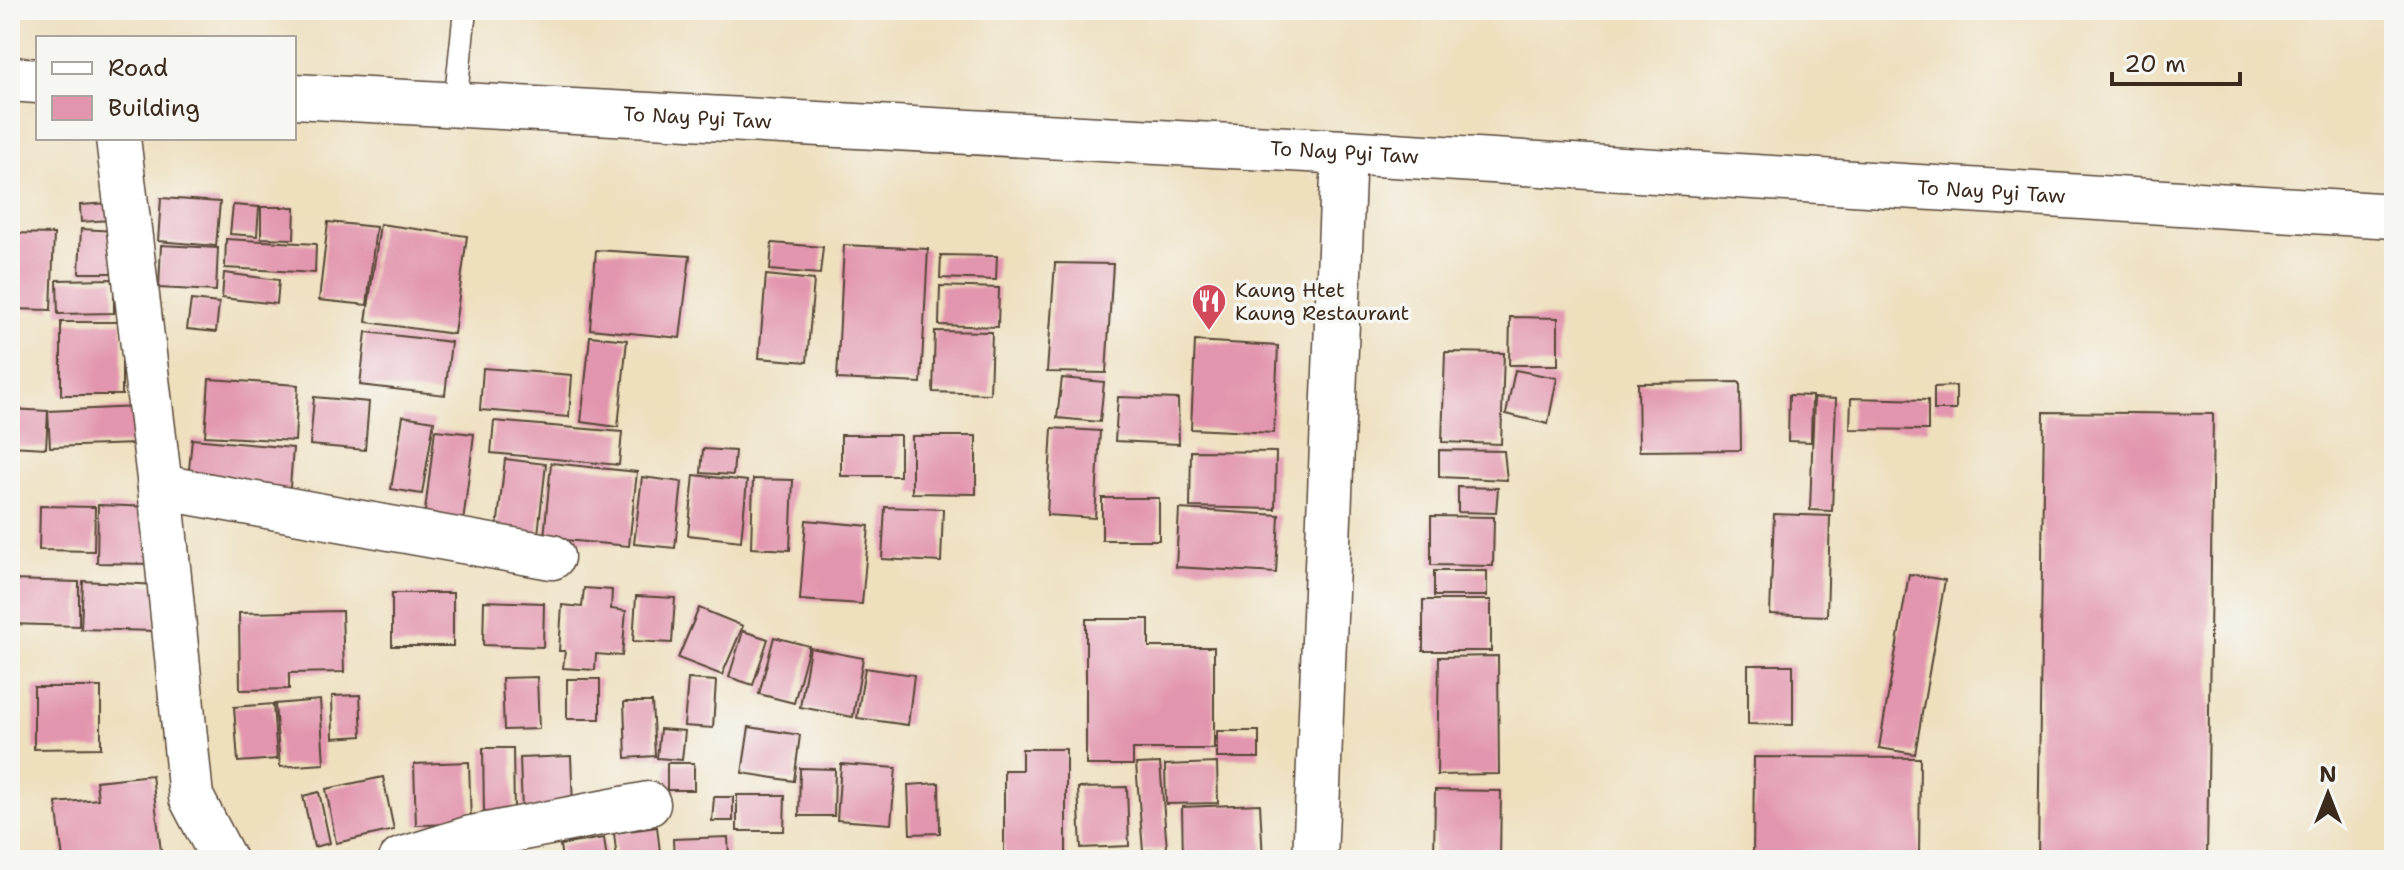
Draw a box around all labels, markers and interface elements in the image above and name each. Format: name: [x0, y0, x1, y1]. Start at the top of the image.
legend: [36, 36, 296, 140]
scale bar: [2112, 36, 2240, 86]
text: 20 m: [2124, 48, 2186, 80]
text: Road: [108, 52, 168, 84]
text: Building: [108, 92, 200, 124]
street label: To Nay Pyi Taw: [622, 101, 772, 134]
street label: To Nay Pyi Taw: [1270, 135, 1420, 170]
street label: To Nay Pyi Taw: [1916, 174, 2066, 209]
place label: Kaung Htet Kaung Restaurant: [1235, 277, 1409, 326]
restaurant icon: Kaung Htet Kaung Restaurant: [1190, 282, 1228, 332]
north arrow: [2288, 754, 2368, 834]
text: N: [2319, 760, 2337, 789]

